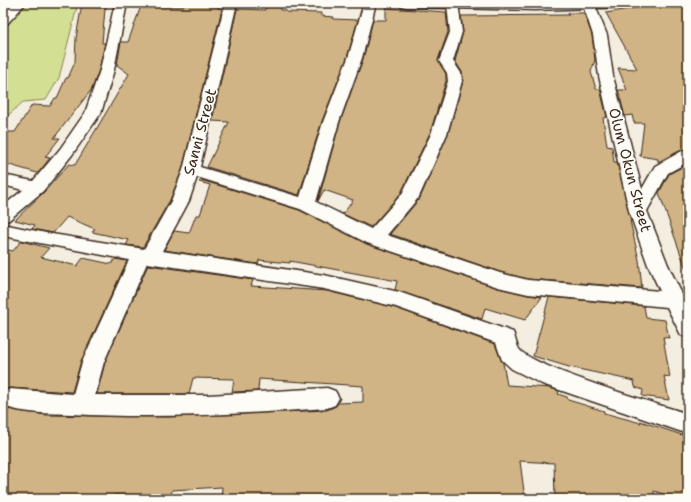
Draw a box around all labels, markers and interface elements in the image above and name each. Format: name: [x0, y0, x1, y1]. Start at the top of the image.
street label: Sanni Street: [179, 86, 221, 178]
street label: Olum Okun Street: [604, 106, 656, 234]

